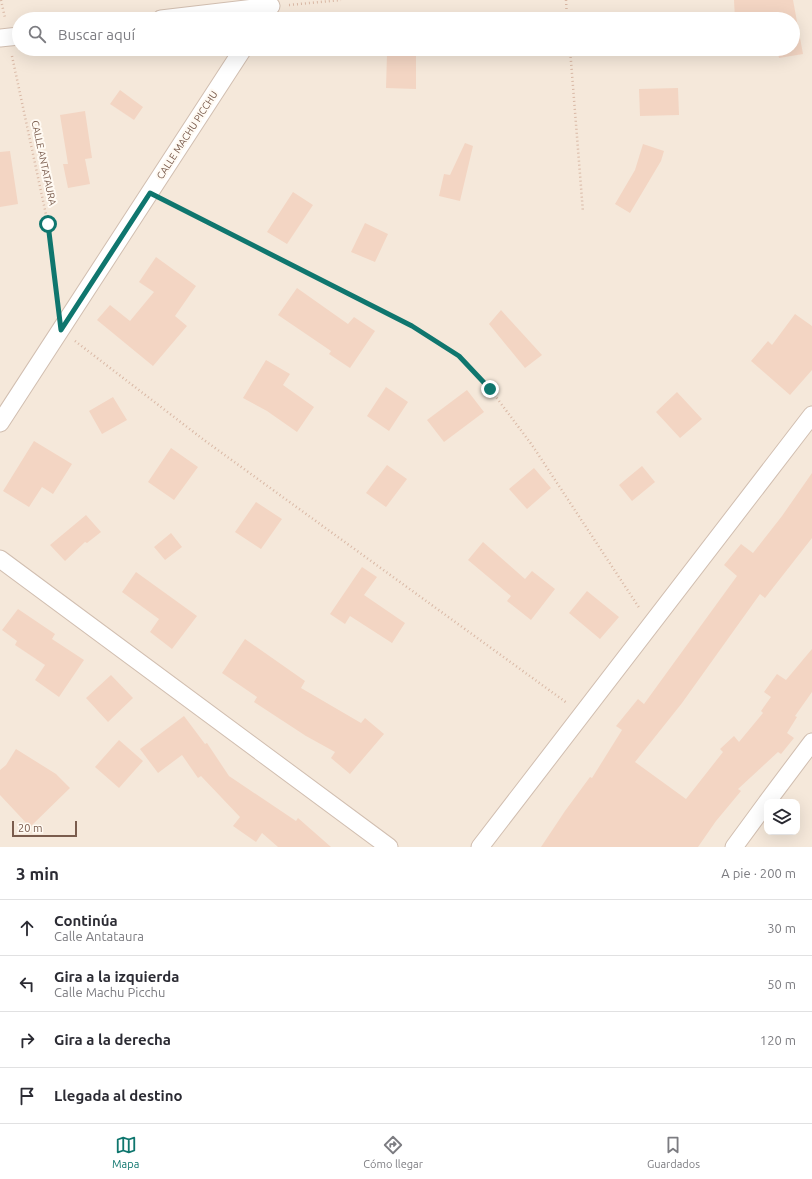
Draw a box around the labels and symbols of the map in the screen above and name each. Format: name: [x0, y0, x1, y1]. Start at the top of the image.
street label: CALLE MACHU PICCHU: [154, 89, 220, 181]
street label: CALLE ANTATAURA: [30, 119, 59, 207]
route start: [39, 215, 57, 233]
route end: [481, 380, 499, 398]
scale bar: [12, 819, 77, 838]

